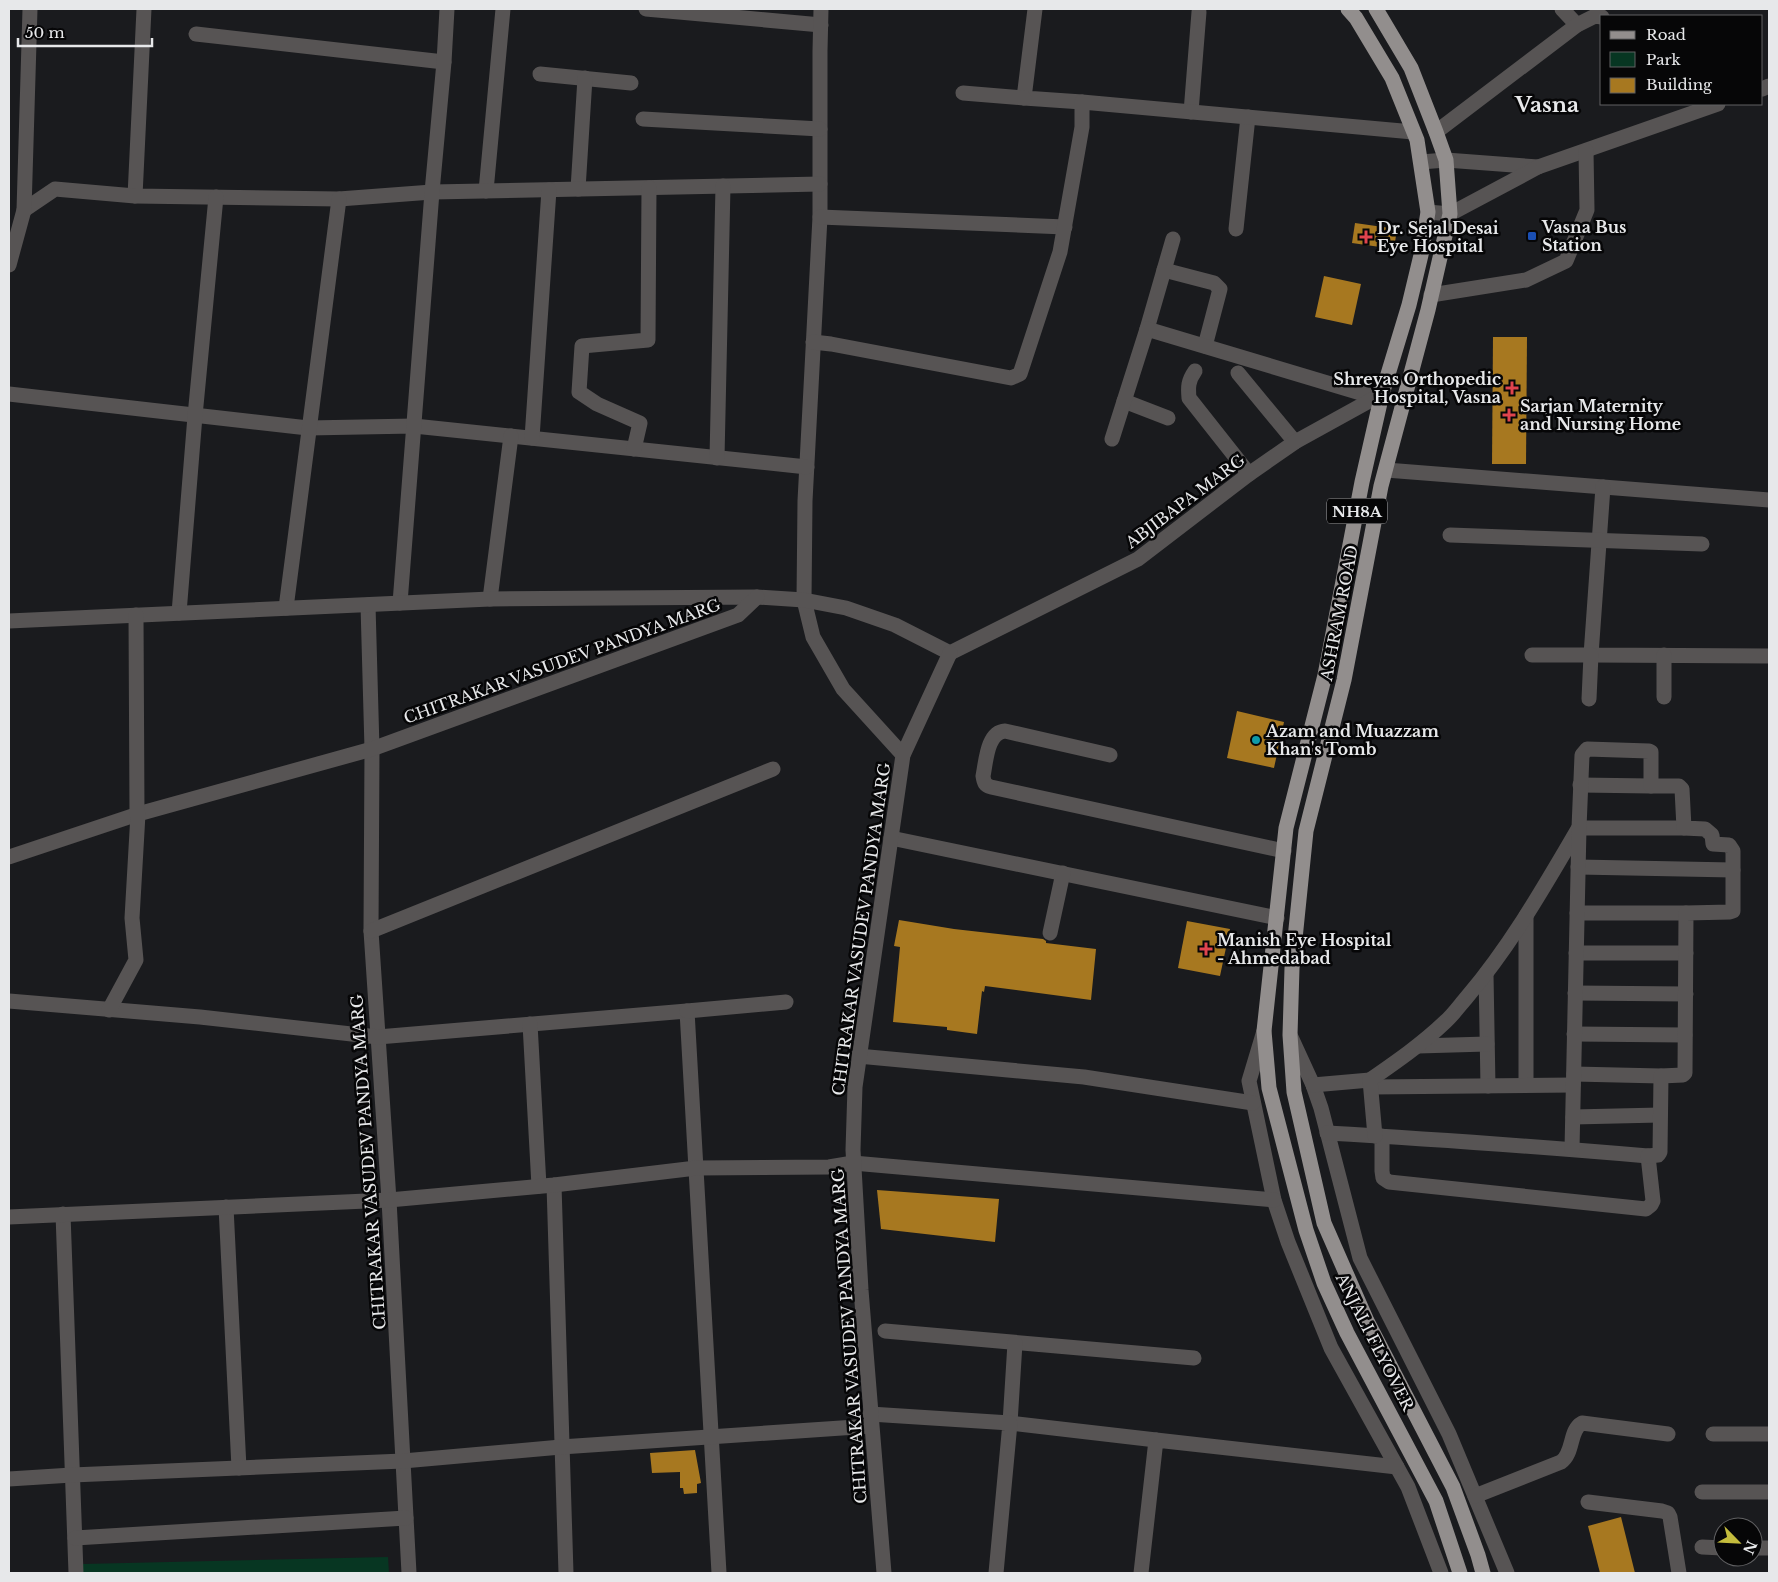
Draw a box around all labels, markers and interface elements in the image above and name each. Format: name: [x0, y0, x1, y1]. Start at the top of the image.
scale bar: [18, 15, 151, 47]
legend: [1600, 15, 1763, 105]
text: 50 m: [25, 23, 65, 42]
text: Road: [1646, 25, 1686, 44]
text: Park: [1646, 50, 1682, 69]
text: Building: [1646, 75, 1713, 94]
district label: Vasna: [1514, 92, 1579, 118]
place label: Vasna Bus Station: [1541, 217, 1627, 255]
place label: Dr. Sejal Desai Eye Hospital: [1377, 218, 1499, 256]
marker: Dr. Sejal Desai Eye Hospital: [1359, 230, 1373, 244]
marker: Vasna Bus Station: [1526, 230, 1538, 242]
place label: Shreyas Orthopedic Hospital, Vasna: [1333, 369, 1501, 407]
marker: Shreyas Orthopedic Hospital, Vasna: [1505, 381, 1519, 395]
place label: Sarjan Maternity and Nursing Home: [1520, 396, 1681, 434]
marker: Sarjan Maternity and Nursing Home: [1502, 408, 1516, 422]
street label: ABJIBAPA MARG: [1121, 450, 1249, 553]
road number: NH8A: [1327, 498, 1387, 524]
street label: ASHRAM ROAD: [1316, 543, 1362, 684]
street label: CHITRAKAR VASUDEV PANDYA MARG: [401, 594, 723, 728]
place label: Azam and Muazzam Khan's Tomb: [1265, 721, 1439, 759]
marker: Azam and Muazzam Khan's Tomb: [1250, 734, 1262, 746]
street label: CHITRAKAR VASUDEV PANDYA MARG: [828, 761, 894, 1097]
place label: Manish Eye Hospital - Ahmedabad: [1217, 930, 1392, 968]
marker: Manish Eye Hospital - Ahmedabad: [1199, 942, 1213, 956]
street label: CHITRAKAR VASUDEV PANDYA MARG: [346, 994, 390, 1330]
street label: CHITRAKAR VASUDEV PANDYA MARG: [827, 1168, 871, 1504]
street label: ANJALI FLYOVER: [1331, 1269, 1419, 1415]
north arrow: [1713, 1517, 1763, 1567]
text: N: [1739, 1538, 1761, 1557]

